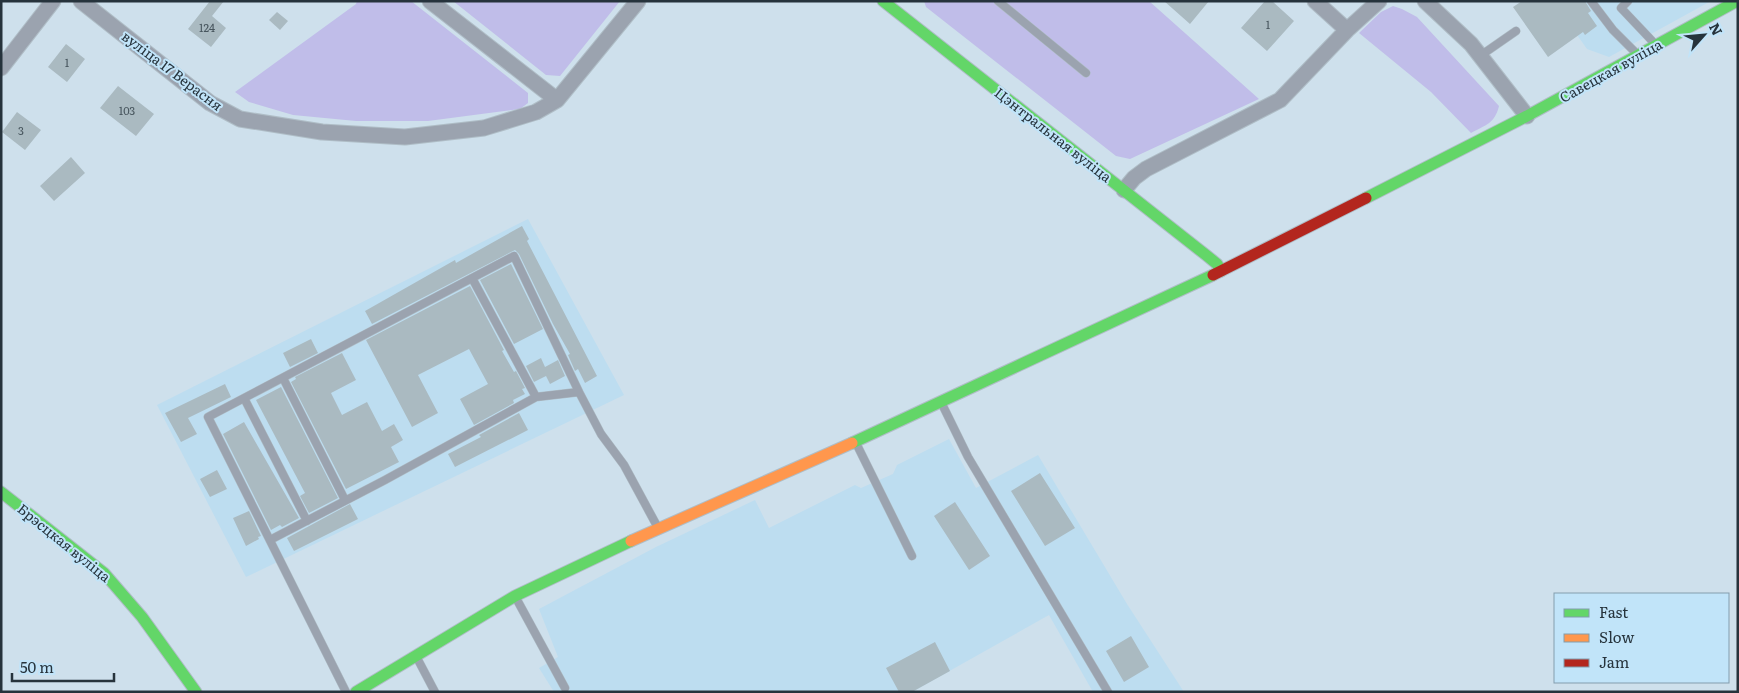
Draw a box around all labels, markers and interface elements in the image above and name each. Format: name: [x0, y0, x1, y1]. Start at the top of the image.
north arrow: [1679, 10, 1729, 60]
house number: 1: [1266, 16, 1271, 32]
house number: 124: [199, 19, 215, 35]
text: N: [1705, 19, 1728, 39]
street label: вуліца 17 Верасня: [118, 26, 227, 115]
street label: Савецкая вуліца: [1555, 33, 1666, 107]
house number: 1: [65, 54, 70, 70]
street label: Цэнтральная вуліца: [991, 82, 1117, 187]
house number: 103: [119, 102, 135, 118]
house number: 3: [18, 122, 24, 138]
street label: Брэсцкая вуліца: [14, 498, 116, 586]
legend: [1554, 593, 1729, 683]
text: Fast: [1599, 600, 1628, 623]
text: Slow: [1599, 625, 1634, 648]
scale bar: [12, 650, 115, 682]
text: Jam: [1599, 650, 1630, 673]
text: 50 m: [20, 655, 54, 678]

